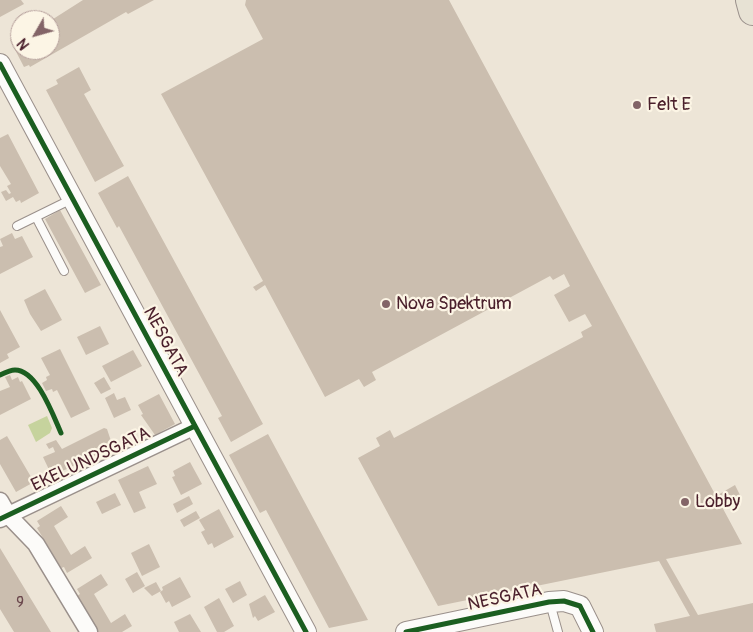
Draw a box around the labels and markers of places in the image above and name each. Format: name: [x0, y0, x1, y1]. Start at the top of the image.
place label: Felt E: [647, 94, 691, 116]
marker: Felt E: [631, 99, 643, 111]
place label: Nova Spektrum: [396, 293, 512, 315]
marker: Nova Spektrum: [380, 298, 392, 310]
place label: Lobby: [695, 491, 740, 513]
marker: Lobby: [679, 496, 691, 508]

